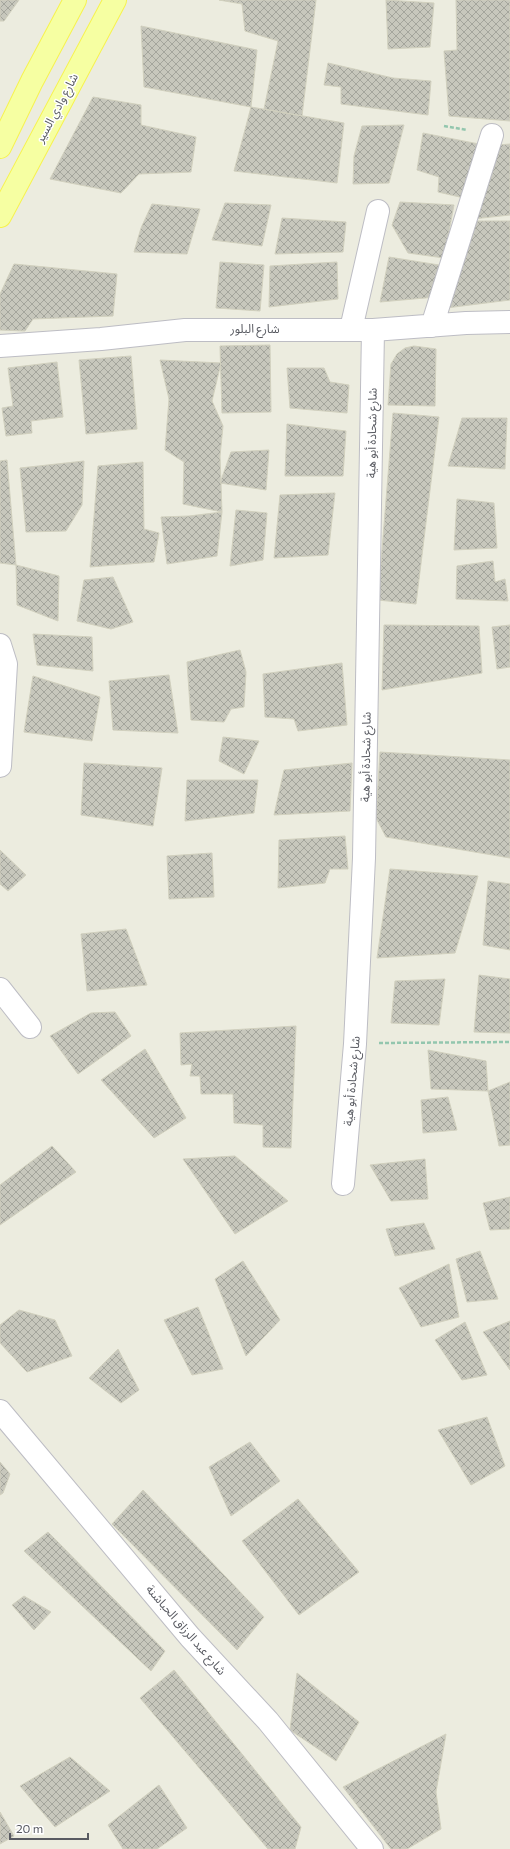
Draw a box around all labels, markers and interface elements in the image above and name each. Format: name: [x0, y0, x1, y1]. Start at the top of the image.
street label: شارع وادي السير: [32, 70, 84, 147]
street label: شارع البلور: [229, 321, 280, 338]
street label: شارع شحادة أبو هية: [363, 388, 382, 478]
street label: شارع شحادة أبو هية: [357, 712, 376, 802]
street label: شارع شحادة أبو هية: [340, 1035, 365, 1127]
street label: شارع عبد الرزاق الحباشنة: [142, 1582, 230, 1679]
scale bar: [10, 1815, 88, 1841]
text: 20 m: [16, 1821, 43, 1835]

